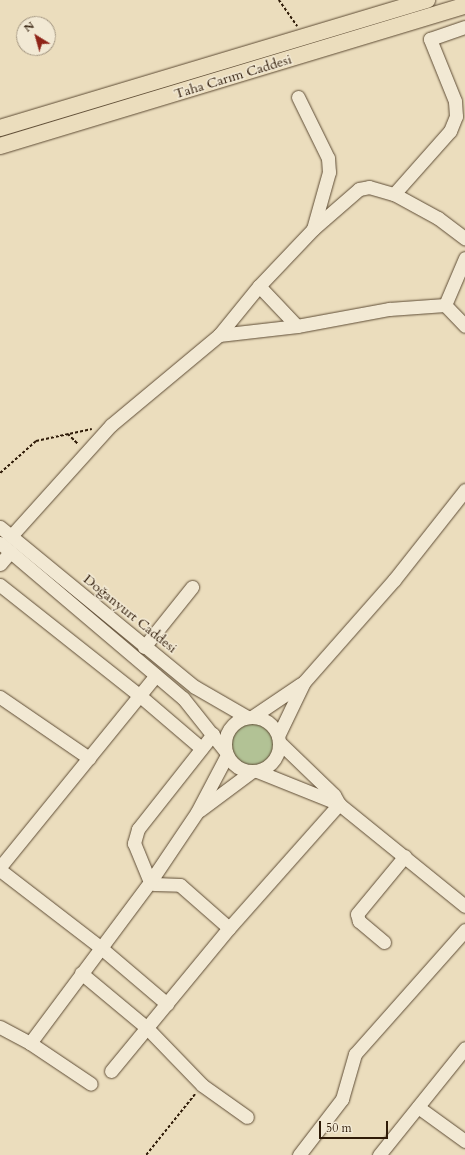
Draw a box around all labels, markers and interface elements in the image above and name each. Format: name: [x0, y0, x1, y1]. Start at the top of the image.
north arrow: [16, 16, 56, 56]
text: N: [21, 18, 37, 36]
street label: Taha Carım Caddesi: [172, 51, 294, 103]
street label: Doğanyurt Caddesi: [80, 571, 180, 657]
scale bar: [321, 1113, 390, 1139]
text: 50 m: [326, 1120, 352, 1136]

